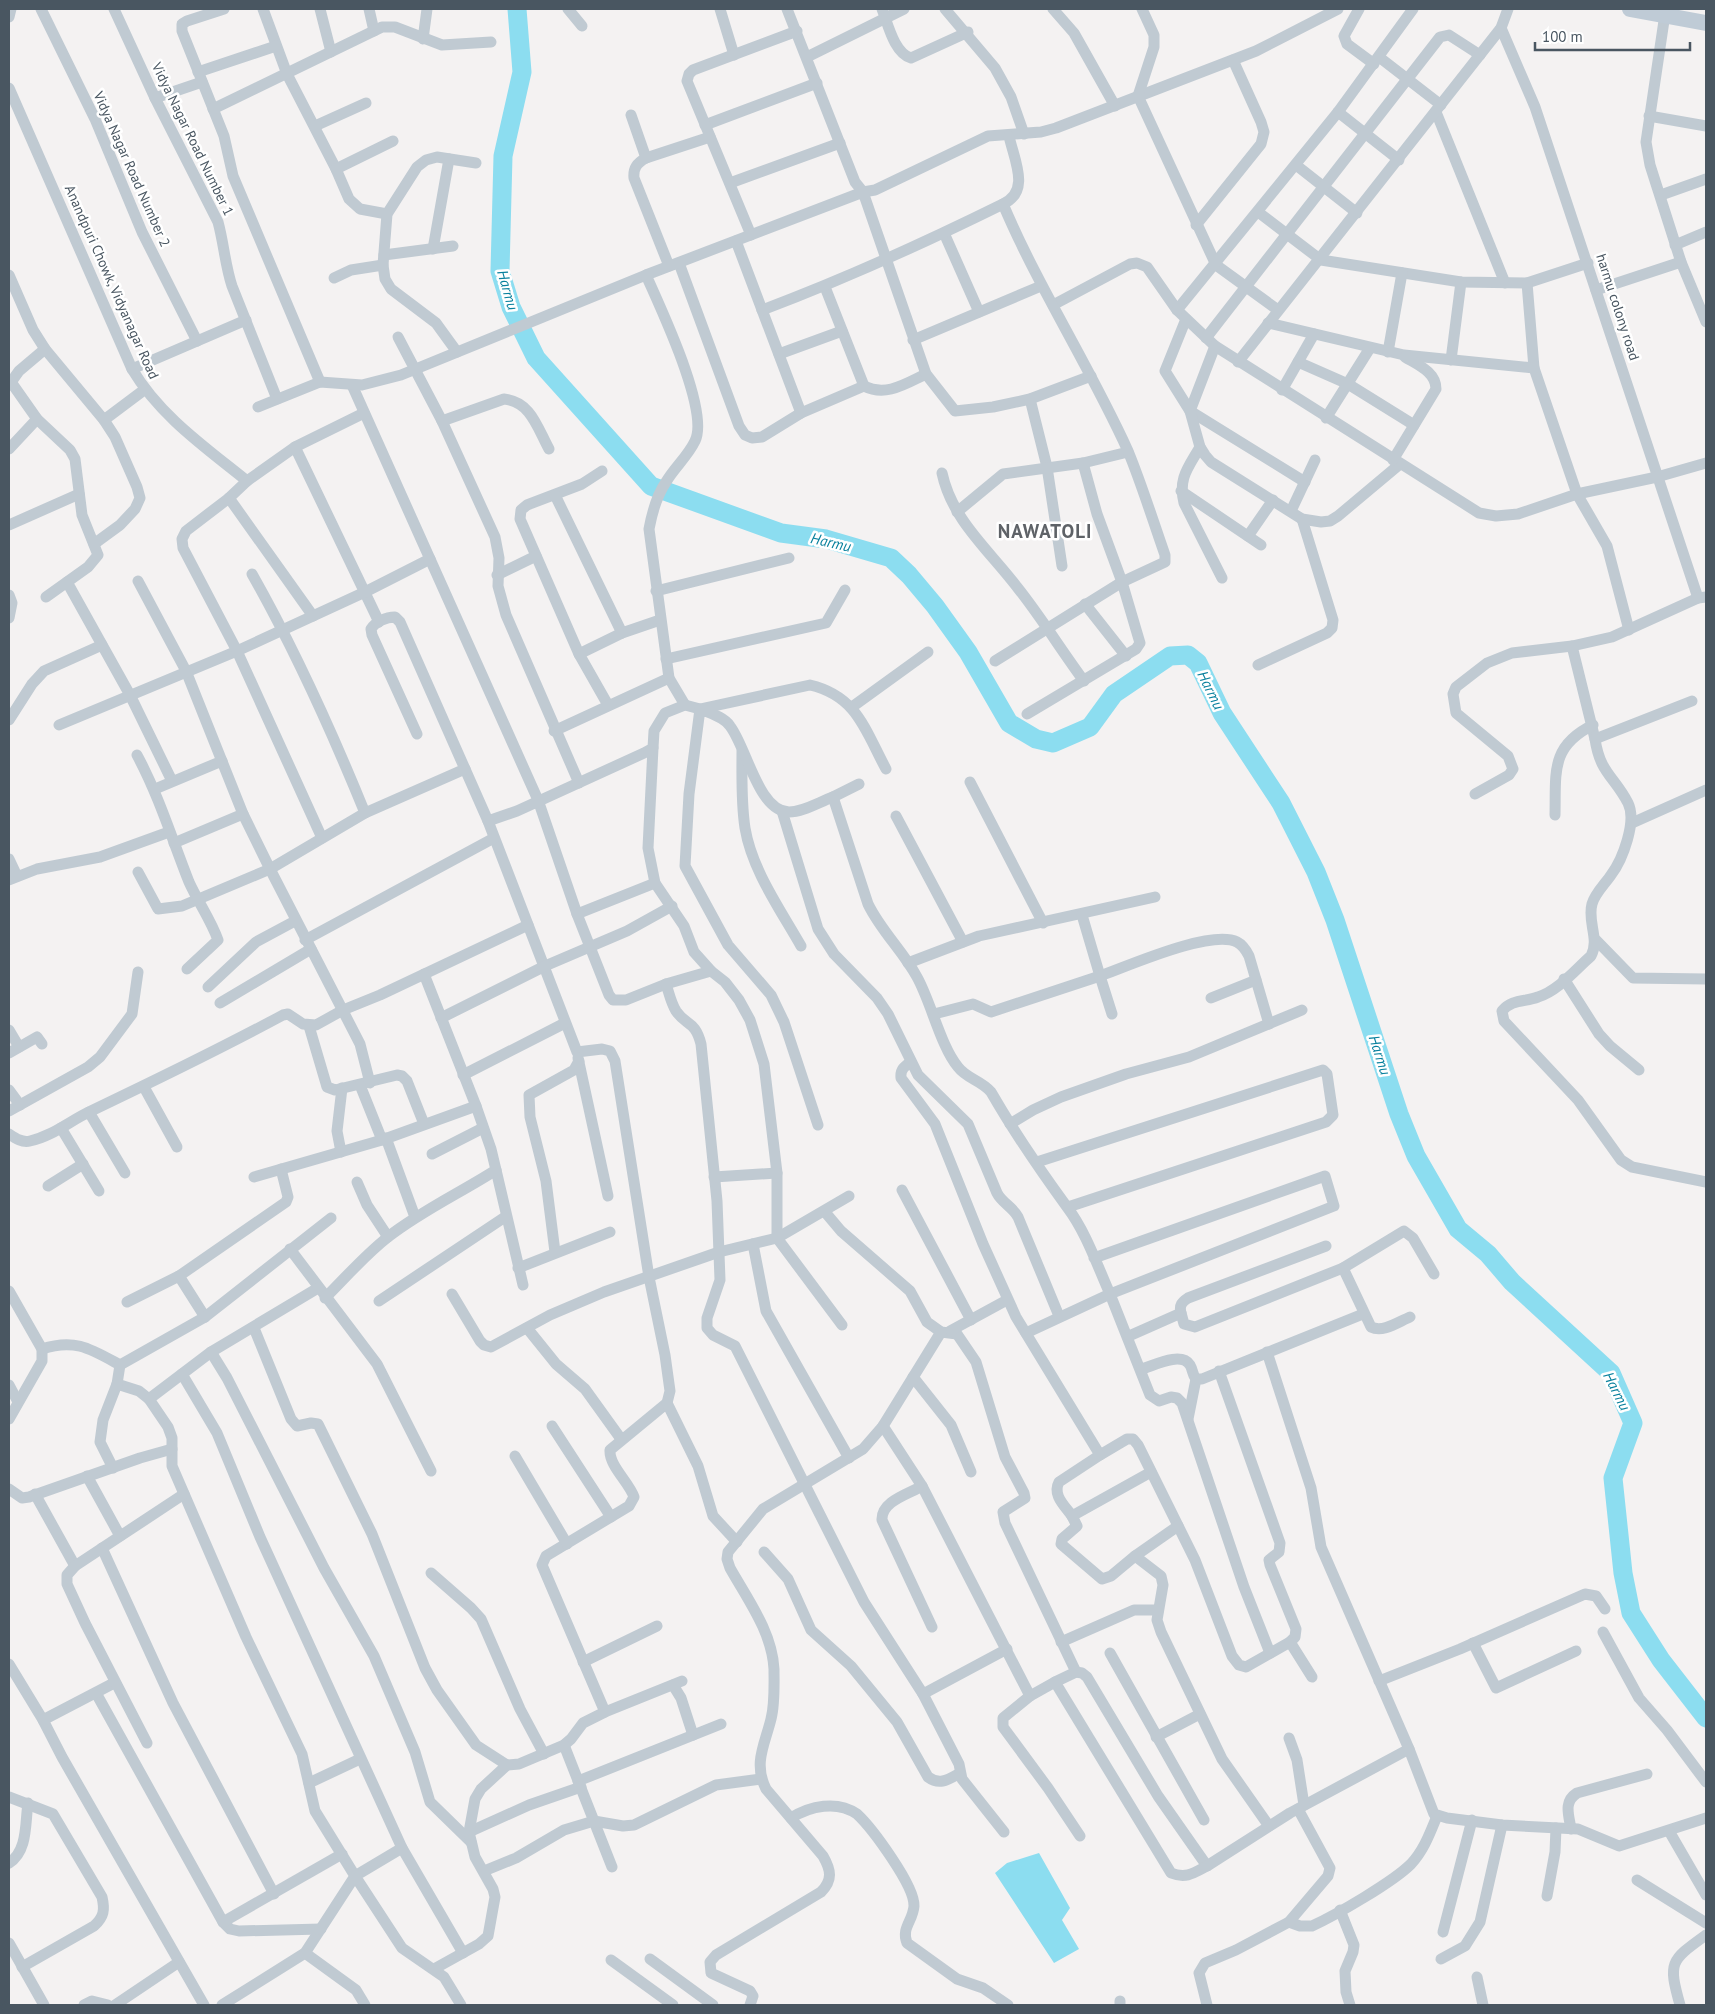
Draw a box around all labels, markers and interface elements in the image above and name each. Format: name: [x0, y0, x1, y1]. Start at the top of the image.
scale bar: [1535, 20, 1690, 52]
text: 100 m: [1542, 27, 1583, 46]
street label: Vidya Nagar Road Number 1: [148, 59, 238, 219]
street label: Vidya Nagar Road Number 2: [89, 88, 174, 250]
street label: Anandpuri Chowk, Vidyanagar Road: [61, 182, 163, 382]
street label: harmu colony road: [1592, 251, 1644, 363]
water label: Harmu: [493, 268, 523, 313]
district label: NAWATOLI: [998, 519, 1092, 543]
water label: Harmu: [809, 528, 853, 556]
water label: Harmu: [1193, 667, 1229, 713]
water label: Harmu: [1365, 1033, 1395, 1078]
water label: Harmu: [1599, 1368, 1635, 1414]

